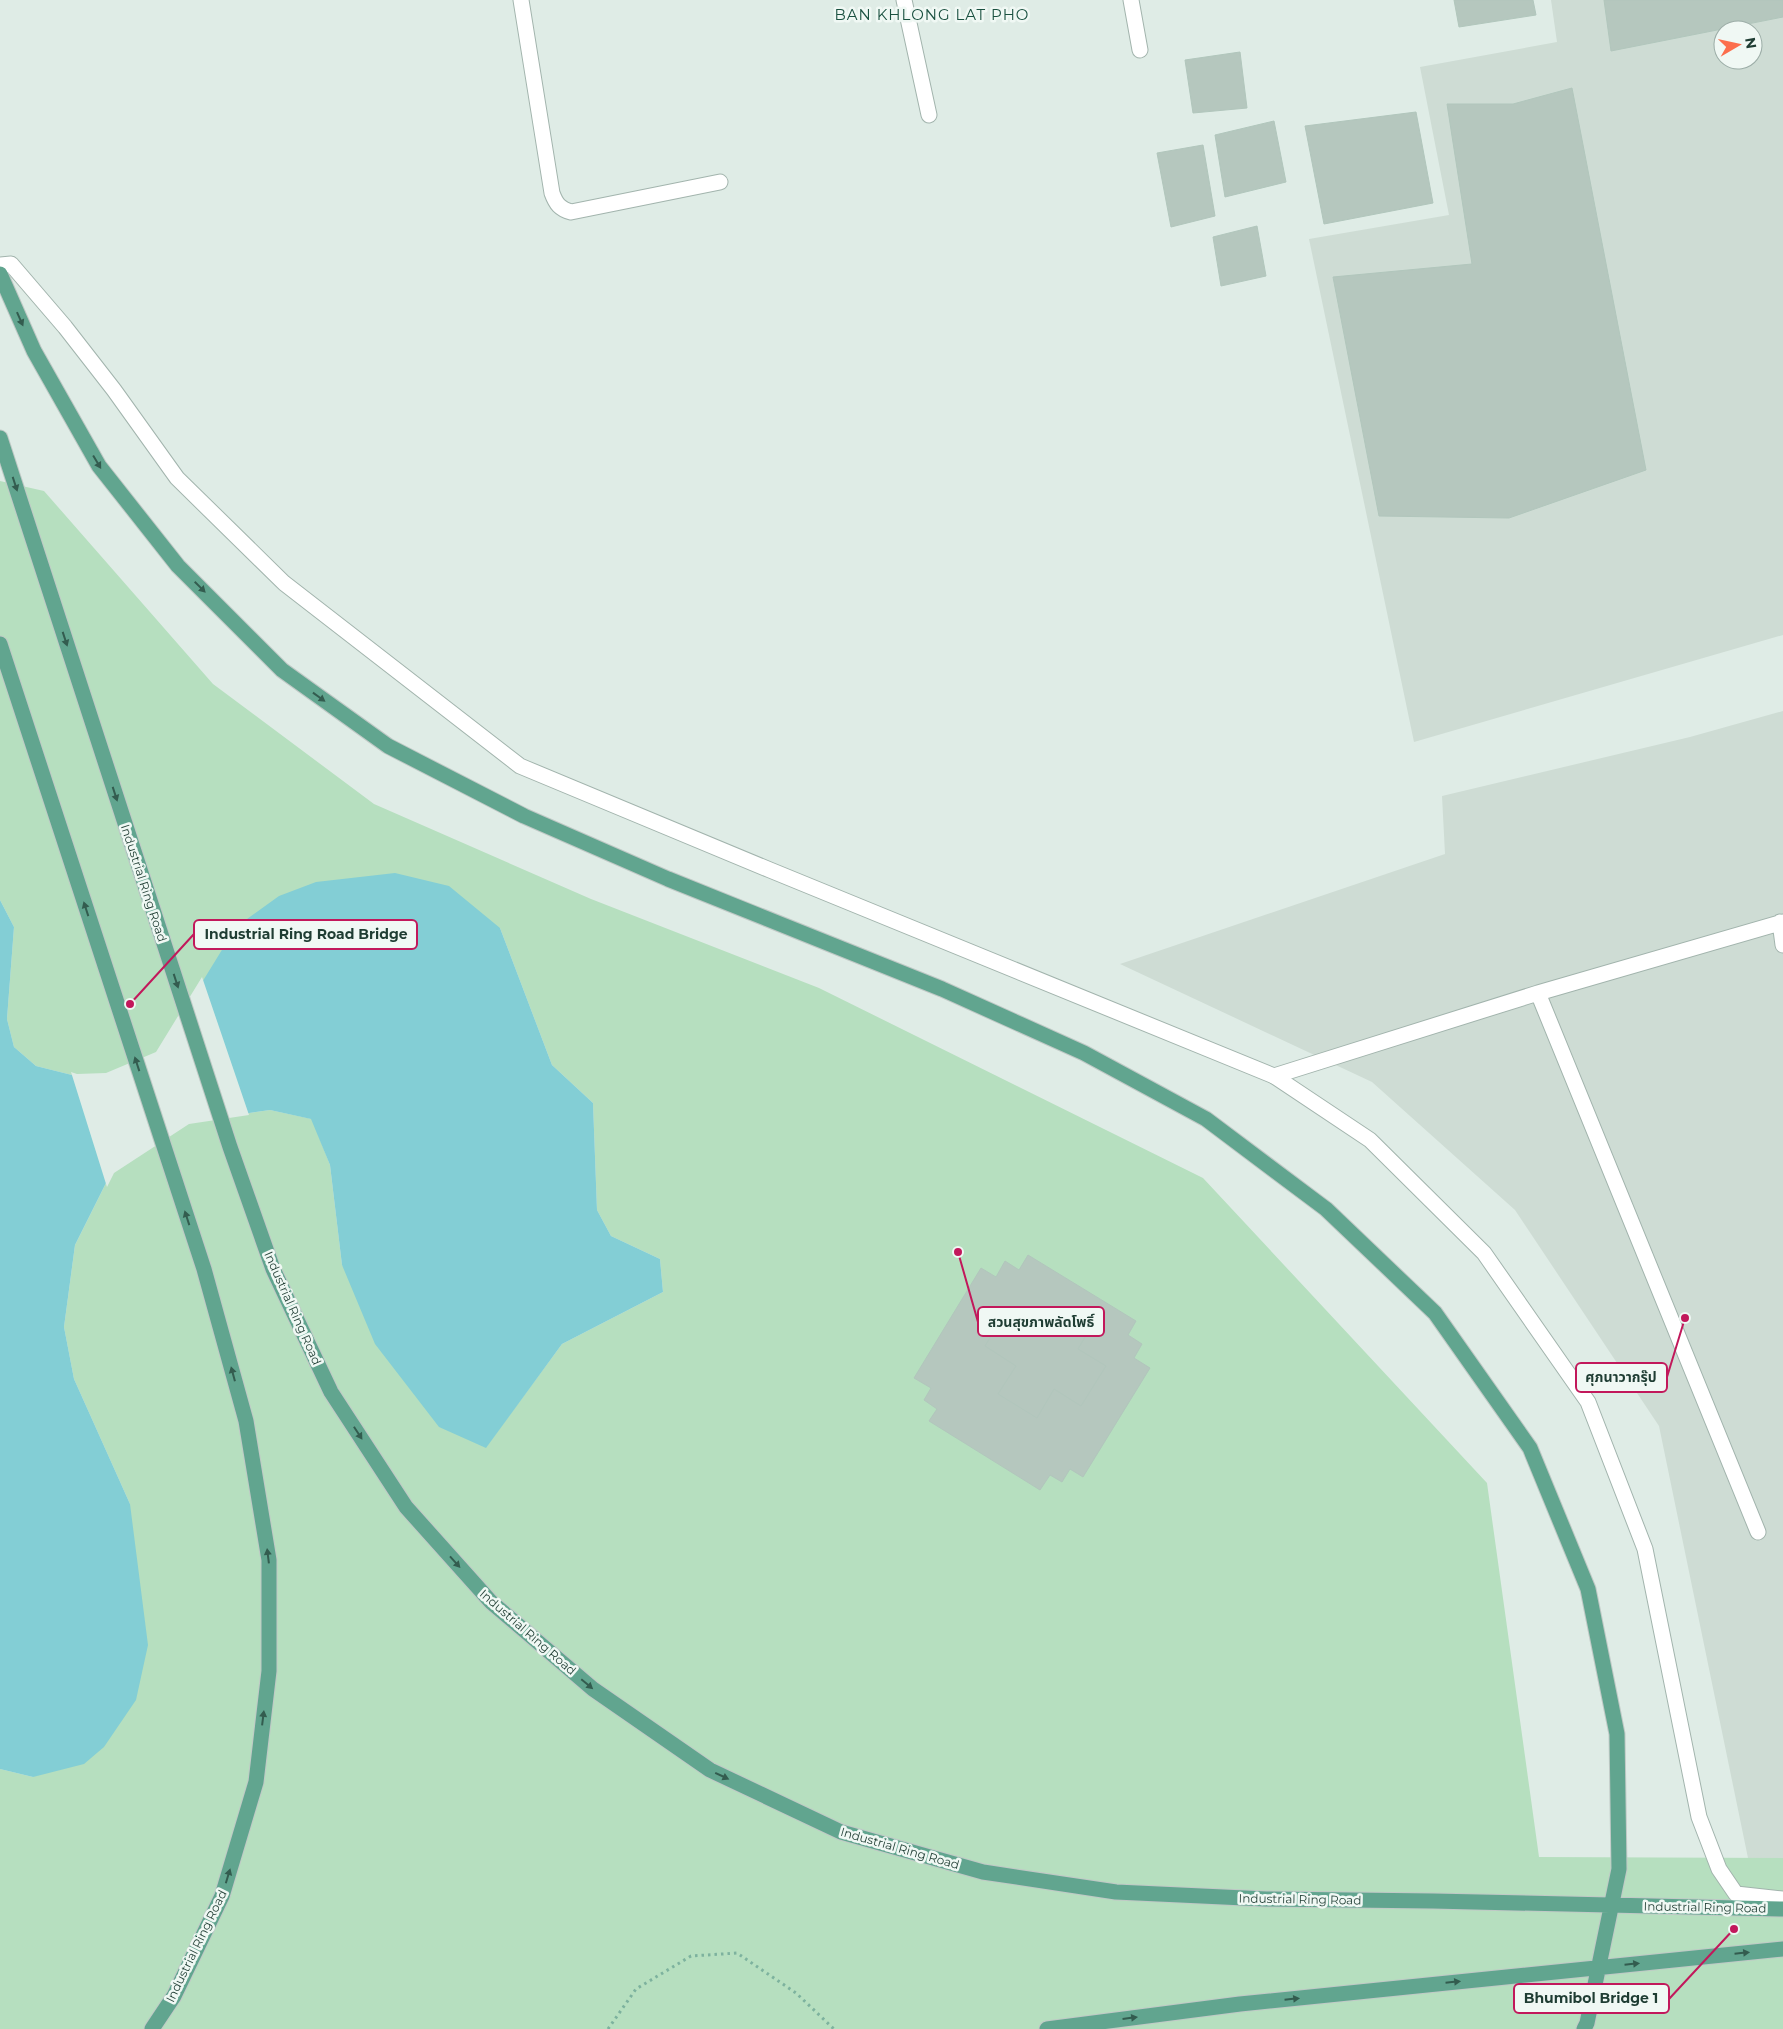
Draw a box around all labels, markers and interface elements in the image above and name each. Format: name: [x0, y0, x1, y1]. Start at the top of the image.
district label: BAN KHLONG LAT PHO: [835, 5, 1029, 24]
north arrow: [1713, 20, 1763, 70]
text: N: [1741, 36, 1761, 50]
one-way arrow: [16, 312, 24, 326]
one-way arrow: [92, 455, 101, 468]
one-way arrow: [12, 477, 19, 492]
one-way arrow: [193, 581, 205, 593]
one-way arrow: [61, 632, 69, 647]
one-way arrow: [312, 692, 326, 702]
one-way arrow: [112, 786, 120, 801]
street label: Industrial Ring Road: [118, 822, 170, 944]
one-way arrow: [82, 902, 90, 917]
callout: Industrial Ring Road Bridge: [194, 920, 417, 949]
text: Industrial Ring Road Bridge: [204, 925, 408, 943]
one-way arrow: [173, 974, 181, 989]
one-way arrow: [133, 1056, 141, 1071]
one-way arrow: [183, 1211, 191, 1226]
street label: Industrial Ring Road: [261, 1249, 325, 1367]
callout: สวนสุขภาพลัดโพธิ์: [978, 1307, 1104, 1336]
text: สวนสุขภาพลัดโพธิ์: [988, 1313, 1095, 1331]
callout: ศุภนาวากรุ๊ป: [1576, 1363, 1667, 1392]
one-way arrow: [229, 1367, 237, 1382]
text: ศุภนาวากรุ๊ป: [1585, 1368, 1657, 1386]
one-way arrow: [353, 1426, 363, 1440]
one-way arrow: [264, 1548, 272, 1564]
one-way arrow: [450, 1556, 461, 1569]
street label: Industrial Ring Road: [477, 1586, 579, 1678]
one-way arrow: [581, 1679, 594, 1690]
one-way arrow: [259, 1710, 267, 1726]
one-way arrow: [714, 1771, 729, 1780]
street label: Industrial Ring Road: [839, 1824, 961, 1872]
one-way arrow: [224, 1869, 232, 1884]
street label: Industrial Ring Road: [162, 1888, 230, 2004]
street label: Industrial Ring Road: [1238, 1890, 1362, 1908]
street label: Industrial Ring Road: [1643, 1898, 1767, 1916]
one-way arrow: [1735, 1949, 1751, 1957]
one-way arrow: [1625, 1960, 1641, 1968]
one-way arrow: [1446, 1978, 1462, 1986]
callout: Bhumibol Bridge 1: [1514, 1984, 1669, 2013]
text: Bhumibol Bridge 1: [1524, 1989, 1658, 2007]
one-way arrow: [1284, 1994, 1300, 2002]
one-way arrow: [1123, 2014, 1139, 2022]

